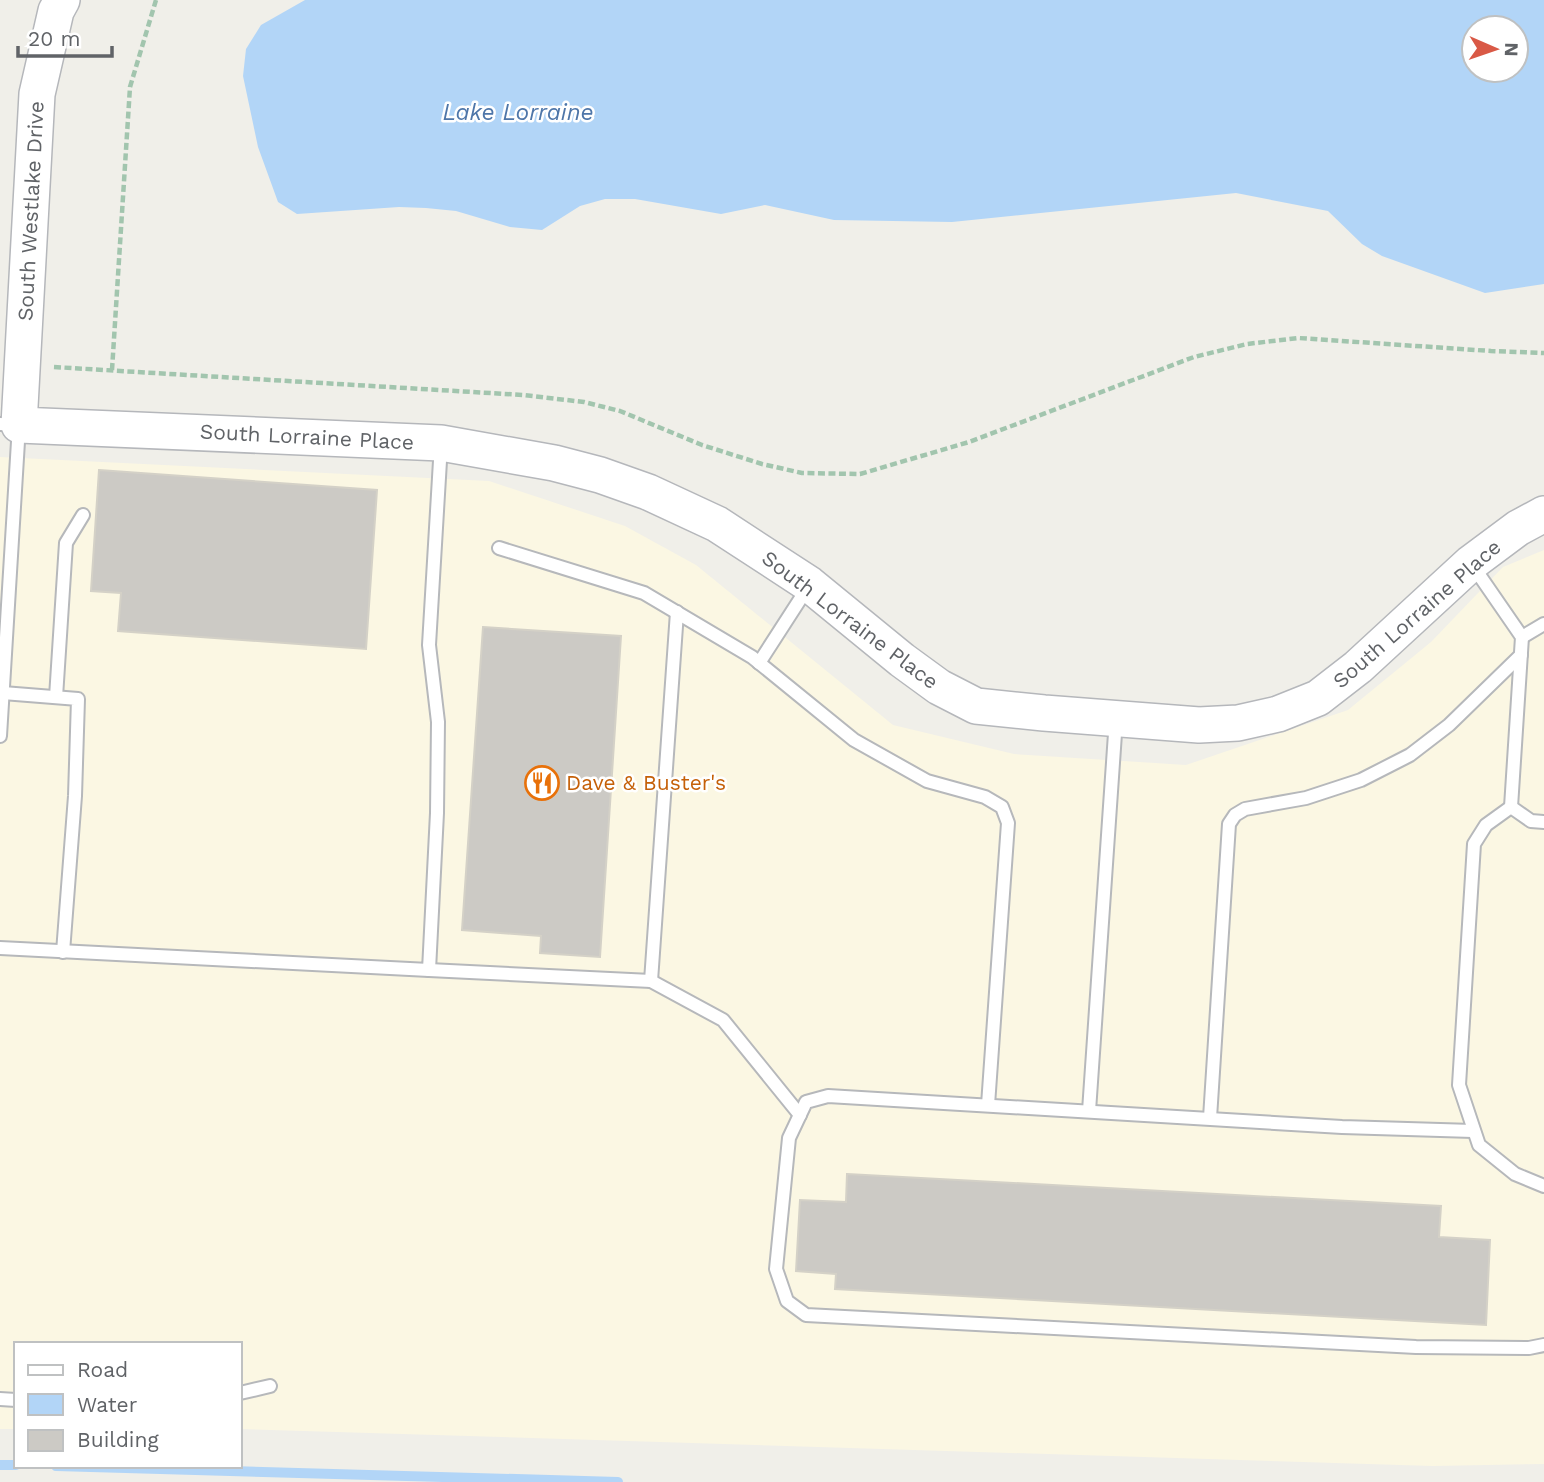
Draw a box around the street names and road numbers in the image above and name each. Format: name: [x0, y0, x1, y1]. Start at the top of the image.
street label: South Westlake Drive: [12, 100, 49, 322]
street label: South Lorraine Place: [199, 418, 415, 455]
street label: South Lorraine Place: [1328, 534, 1506, 693]
street label: South Lorraine Place: [757, 545, 943, 694]

